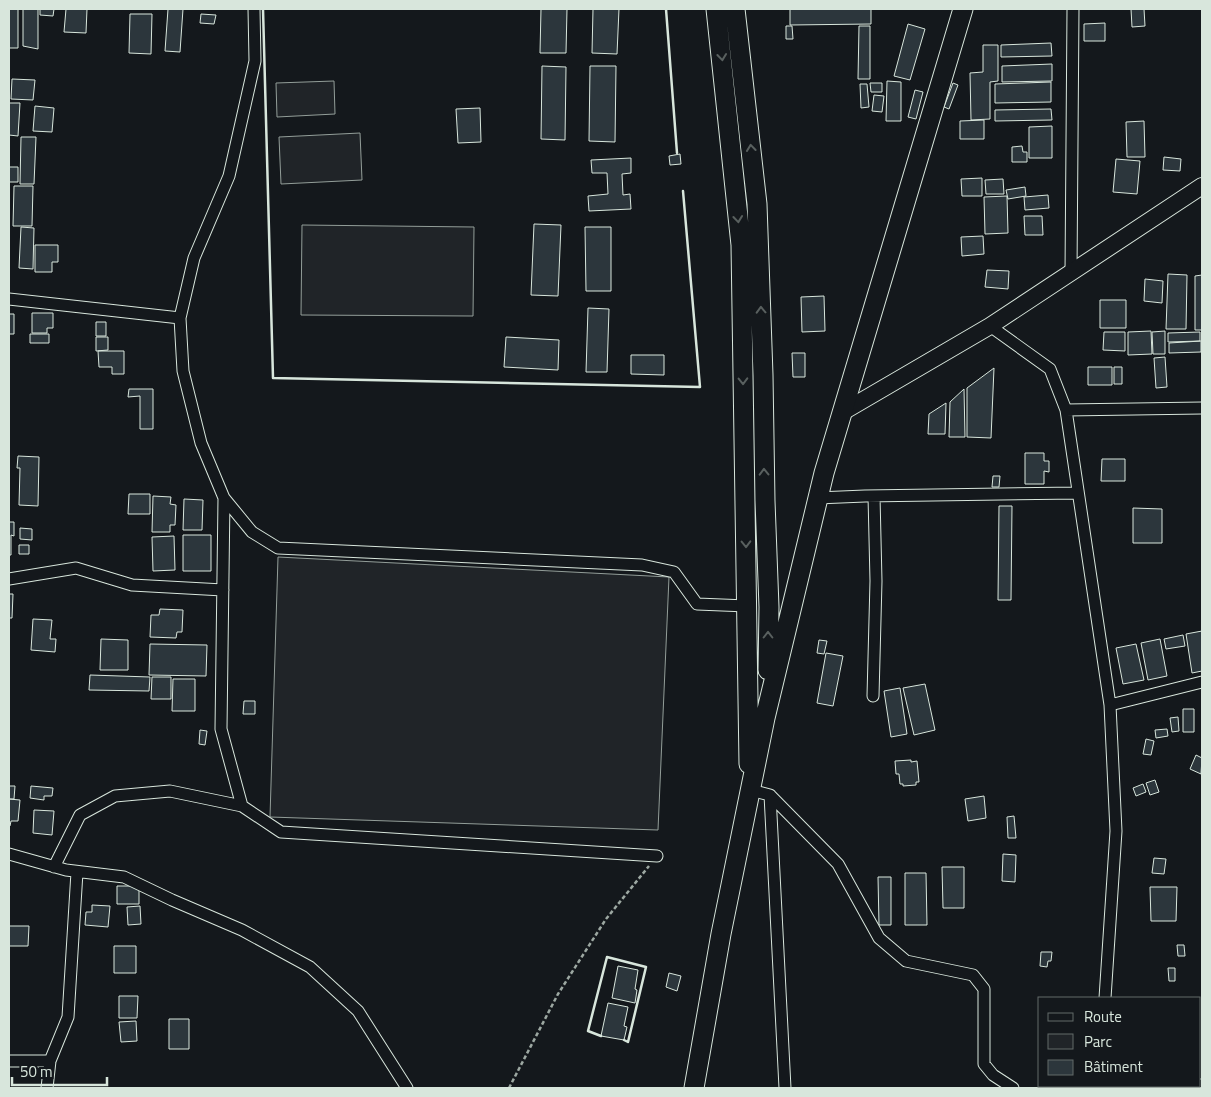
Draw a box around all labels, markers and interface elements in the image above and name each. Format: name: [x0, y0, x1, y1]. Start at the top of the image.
one-way arrow: [716, 53, 727, 61]
one-way arrow: [746, 143, 757, 151]
one-way arrow: [732, 215, 743, 223]
one-way arrow: [756, 305, 766, 313]
one-way arrow: [738, 378, 748, 385]
one-way arrow: [759, 468, 770, 476]
one-way arrow: [741, 540, 751, 548]
one-way arrow: [763, 630, 774, 638]
legend: [1038, 997, 1201, 1087]
text: Route: [1084, 1005, 1122, 1028]
text: Parc: [1084, 1030, 1112, 1053]
scale bar: [12, 1054, 108, 1086]
text: Bâtiment: [1084, 1055, 1143, 1078]
text: 50 m: [20, 1060, 53, 1083]

